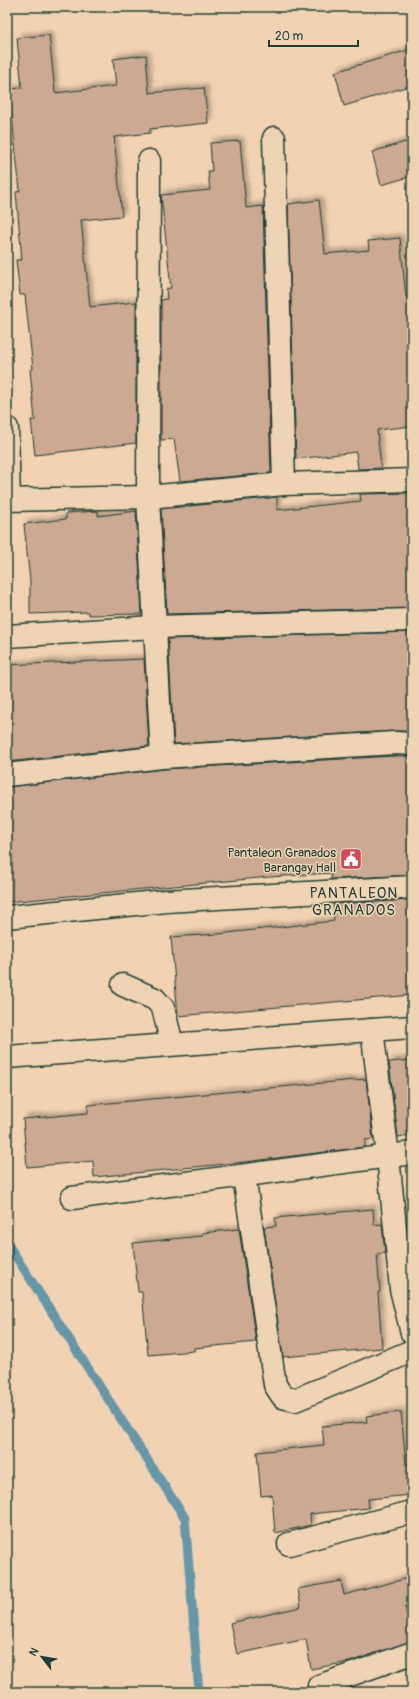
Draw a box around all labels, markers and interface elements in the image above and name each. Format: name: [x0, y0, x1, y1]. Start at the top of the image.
scale bar: [269, 22, 358, 48]
text: 20 m: [275, 29, 304, 44]
place label: Pantaleon Granados Barangay Hall: [227, 845, 336, 876]
public building icon: Pantaleon Granados Barangay Hall: [338, 846, 364, 872]
district label: PANTALEON GRANADOS: [309, 884, 399, 920]
north arrow: [22, 1637, 62, 1677]
text: N: [26, 1645, 42, 1659]

